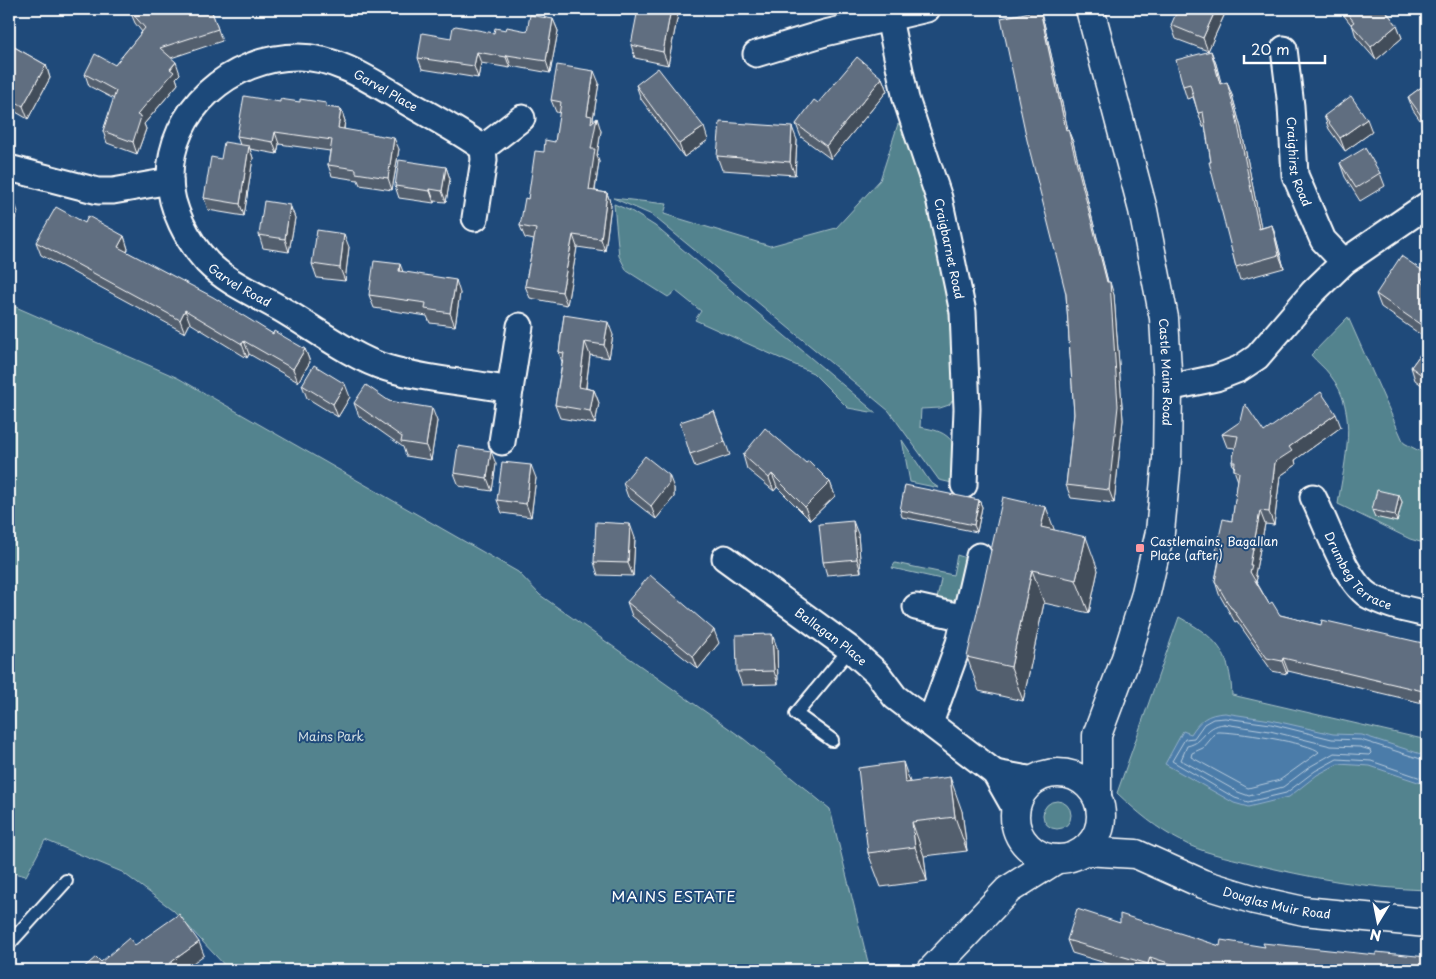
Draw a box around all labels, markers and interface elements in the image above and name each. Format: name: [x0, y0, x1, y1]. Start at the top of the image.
scale bar: [1244, 32, 1325, 64]
text: 20 m: [1251, 37, 1290, 60]
street label: Garvel Place: [351, 64, 421, 116]
street label: Craighirst Road: [1283, 116, 1316, 209]
street label: Craigbarnet Road: [930, 196, 969, 301]
street label: Garvel Road: [204, 259, 274, 311]
street label: Castle Mains Road: [1155, 318, 1177, 426]
street label: Drumbeg Terrace: [1321, 529, 1394, 614]
place label: Castlemains, Bagallan Place (after): [1150, 532, 1278, 564]
marker: Castlemains, Bagallan Place (after): [1134, 542, 1146, 554]
street label: Ballagan Place: [792, 603, 871, 669]
park label: Mains Park: [298, 727, 364, 745]
street label: Douglas Muir Road: [1221, 882, 1332, 923]
district label: MAINS ESTATE: [611, 884, 737, 907]
north arrow: [1354, 896, 1404, 946]
text: N: [1368, 924, 1383, 947]

